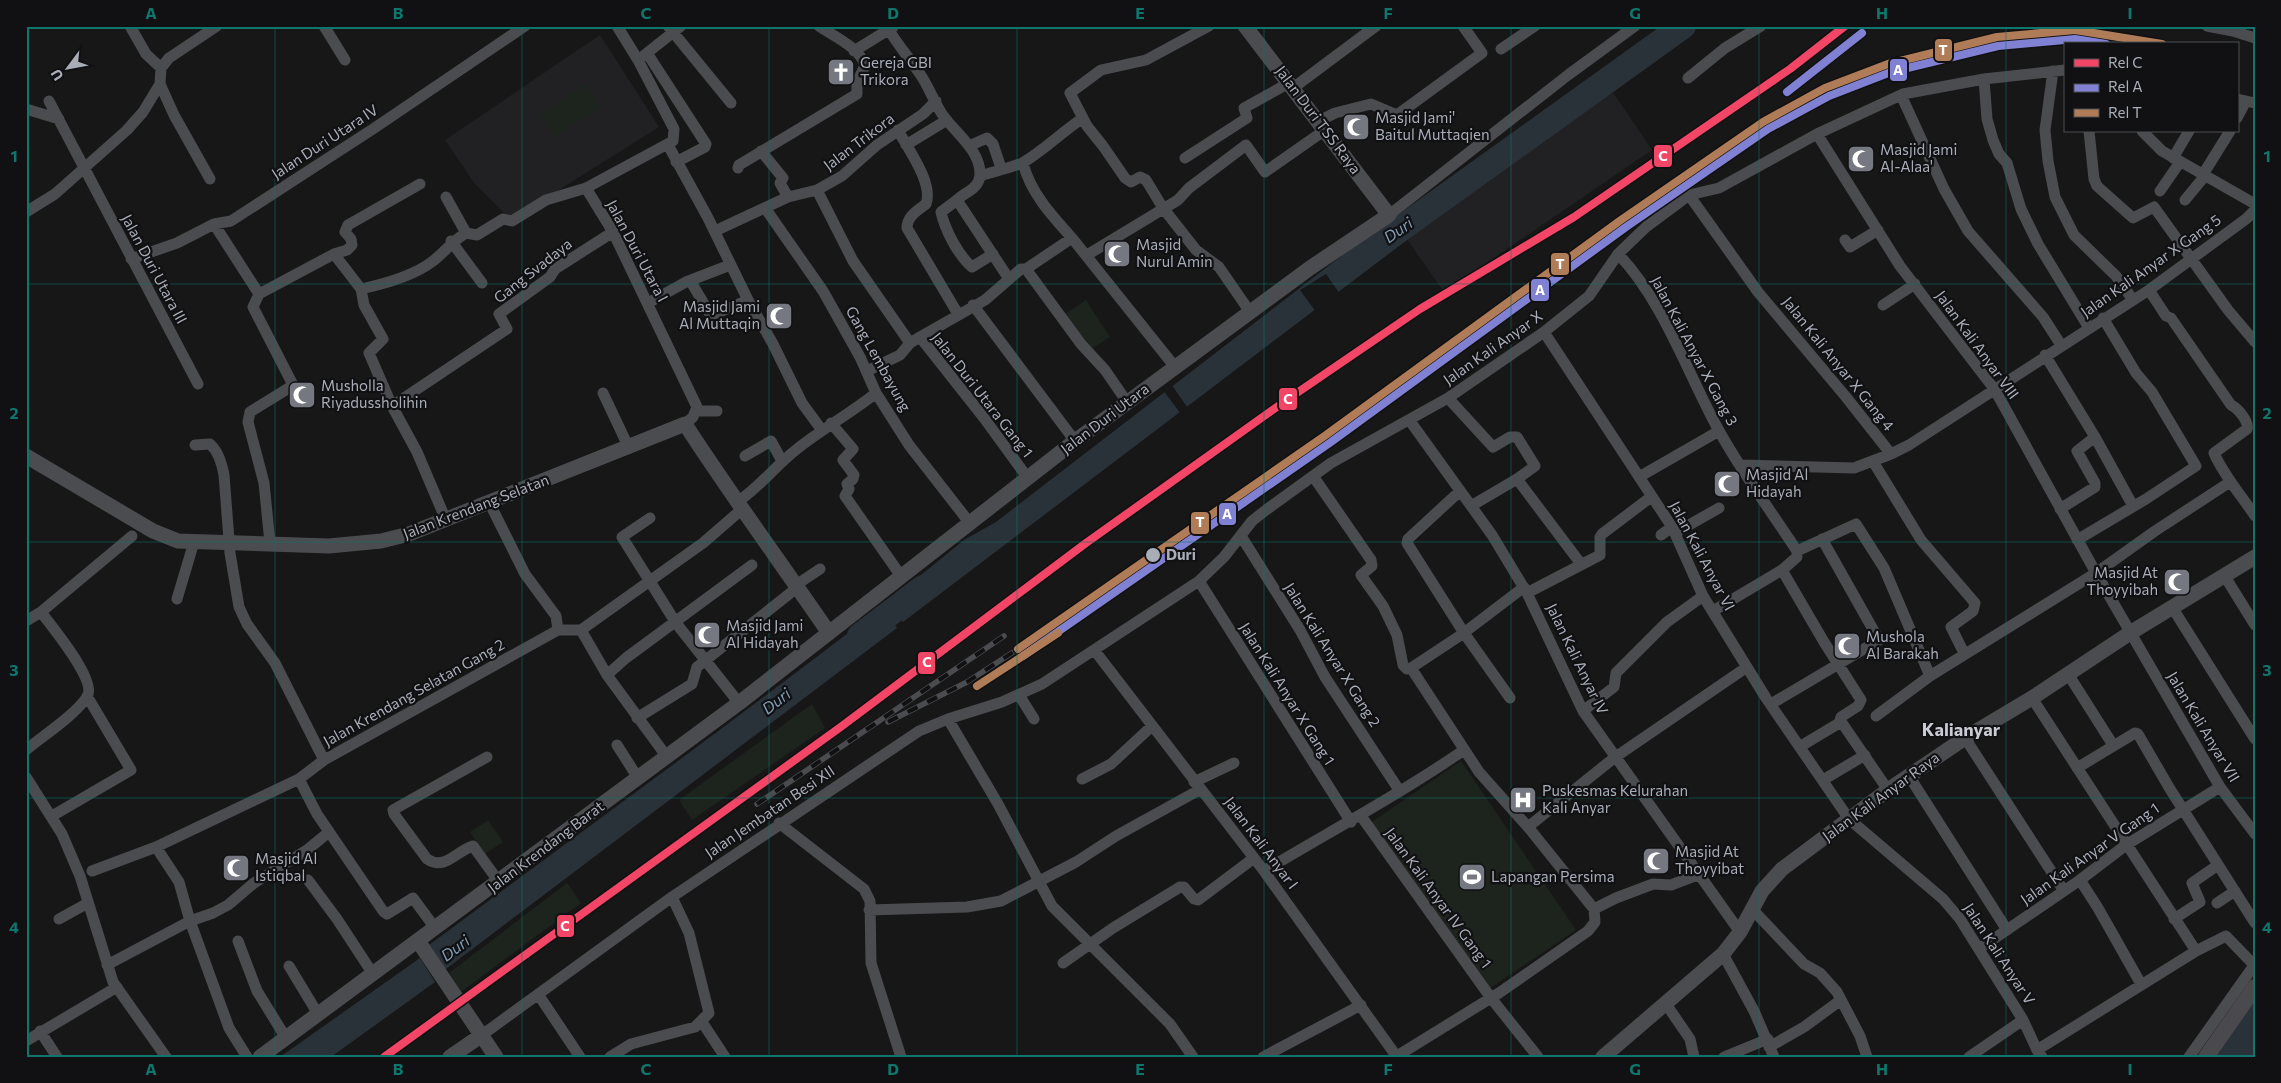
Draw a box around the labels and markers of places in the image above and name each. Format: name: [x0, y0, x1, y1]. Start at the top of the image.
place label: Gereja GBI Trikora: [860, 53, 932, 88]
church icon: Gereja GBI Trikora: [826, 57, 856, 87]
place label: Masjid Jami' Baitul Muttaqien: [1375, 108, 1490, 143]
mosque icon: Masjid Jami' Baitul Muttaqien: [1341, 112, 1371, 142]
place label: Masjid Jami Al-Alaa': [1880, 140, 1957, 175]
mosque icon: Masjid Jami Al-Alaa': [1846, 144, 1876, 174]
place label: Masjid Nurul Amin: [1136, 235, 1213, 270]
mosque icon: Masjid Nurul Amin: [1102, 239, 1132, 269]
place label: Masjid Jami Al Muttaqin: [679, 297, 760, 332]
mosque icon: Masjid Jami Al Muttaqin: [764, 301, 794, 331]
place label: Musholla Riyadussholihin: [321, 376, 427, 411]
mosque icon: Musholla Riyadussholihin: [287, 380, 317, 410]
place label: Masjid Al Hidayah: [1746, 465, 1808, 500]
mosque icon: Masjid Al Hidayah: [1712, 469, 1742, 499]
place label: Duri: [1166, 545, 1196, 563]
marker: Duri: [1144, 546, 1162, 564]
place label: Masjid At Thoyyibah: [2086, 563, 2158, 598]
mosque icon: Masjid At Thoyyibah: [2162, 567, 2192, 597]
place label: Masjid Jami Al Hidayah: [726, 616, 803, 651]
mosque icon: Masjid Jami Al Hidayah: [692, 620, 722, 650]
place label: Mushola Al Barakah: [1866, 627, 1939, 662]
mosque icon: Mushola Al Barakah: [1832, 631, 1862, 661]
place label: Puskesmas Kelurahan Kali Anyar: [1542, 781, 1688, 816]
hospital icon: Puskesmas Kelurahan Kali Anyar: [1508, 785, 1538, 815]
place label: Masjid At Thoyyibat: [1675, 842, 1744, 877]
mosque icon: Masjid At Thoyyibat: [1641, 846, 1671, 876]
place label: Masjid Al Istiqbal: [255, 849, 317, 884]
mosque icon: Masjid Al Istiqbal: [221, 853, 251, 883]
sports icon: Lapangan Persima: [1457, 862, 1487, 892]
place label: Lapangan Persima: [1491, 867, 1615, 885]

